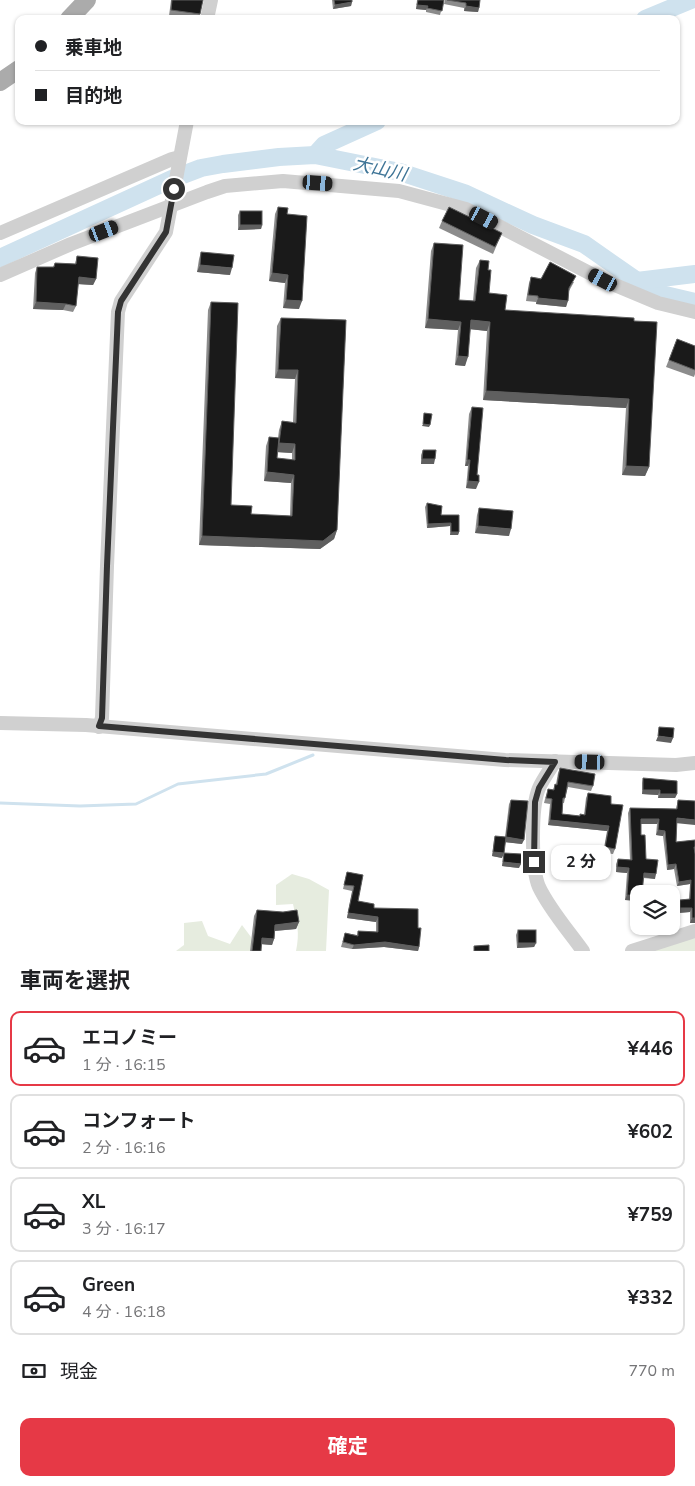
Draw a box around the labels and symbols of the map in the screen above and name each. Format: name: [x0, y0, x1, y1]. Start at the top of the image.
water label: 大山川: [351, 151, 411, 187]
car: [302, 174, 333, 192]
route start: [163, 178, 185, 200]
car: [467, 204, 500, 232]
car: [87, 219, 120, 243]
car: [586, 266, 619, 294]
car: [574, 754, 605, 770]
callout: 2 分: [552, 844, 612, 880]
route end: [523, 851, 545, 873]

